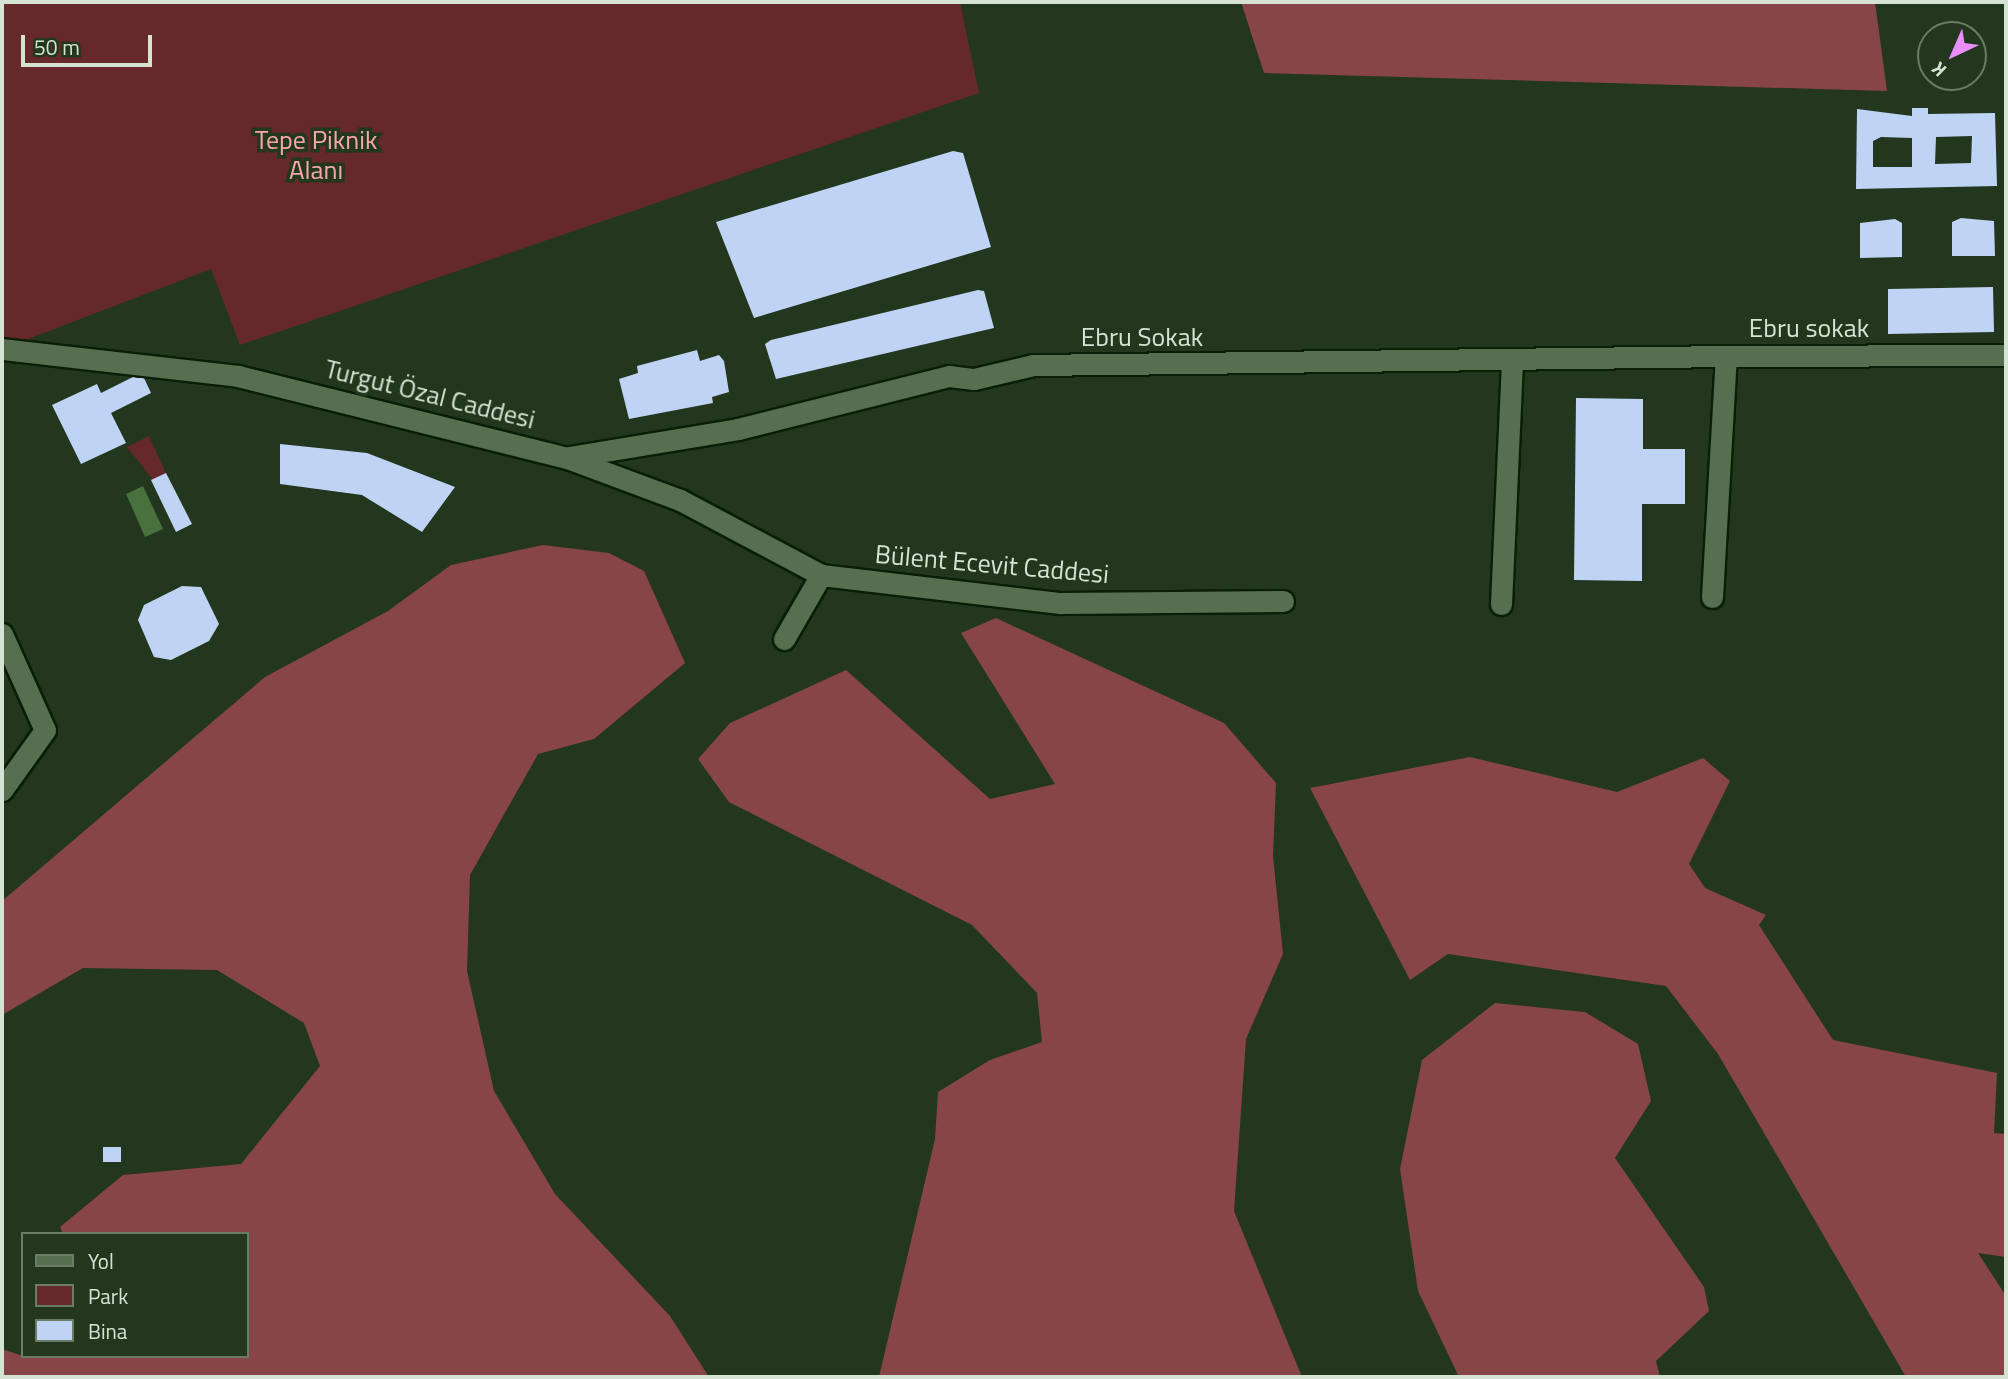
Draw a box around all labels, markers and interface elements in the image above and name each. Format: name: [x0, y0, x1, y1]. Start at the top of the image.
scale bar: [24, 21, 156, 65]
north arrow: [1917, 21, 1987, 91]
text: 50 m: [34, 31, 80, 63]
text: K: [1924, 56, 1953, 84]
park label: Tepe Piknik Alanı: [255, 124, 377, 186]
street label: Ebru sokak: [1749, 312, 1869, 344]
street label: Ebru Sokak: [1081, 321, 1203, 353]
street label: Turgut Özal Caddesi: [322, 353, 538, 435]
street label: Bülent Ecevit Caddesi: [874, 538, 1110, 590]
legend: [21, 1232, 248, 1358]
text: Yol: [88, 1245, 114, 1277]
text: Park: [88, 1280, 128, 1312]
text: Bina: [88, 1315, 127, 1347]

